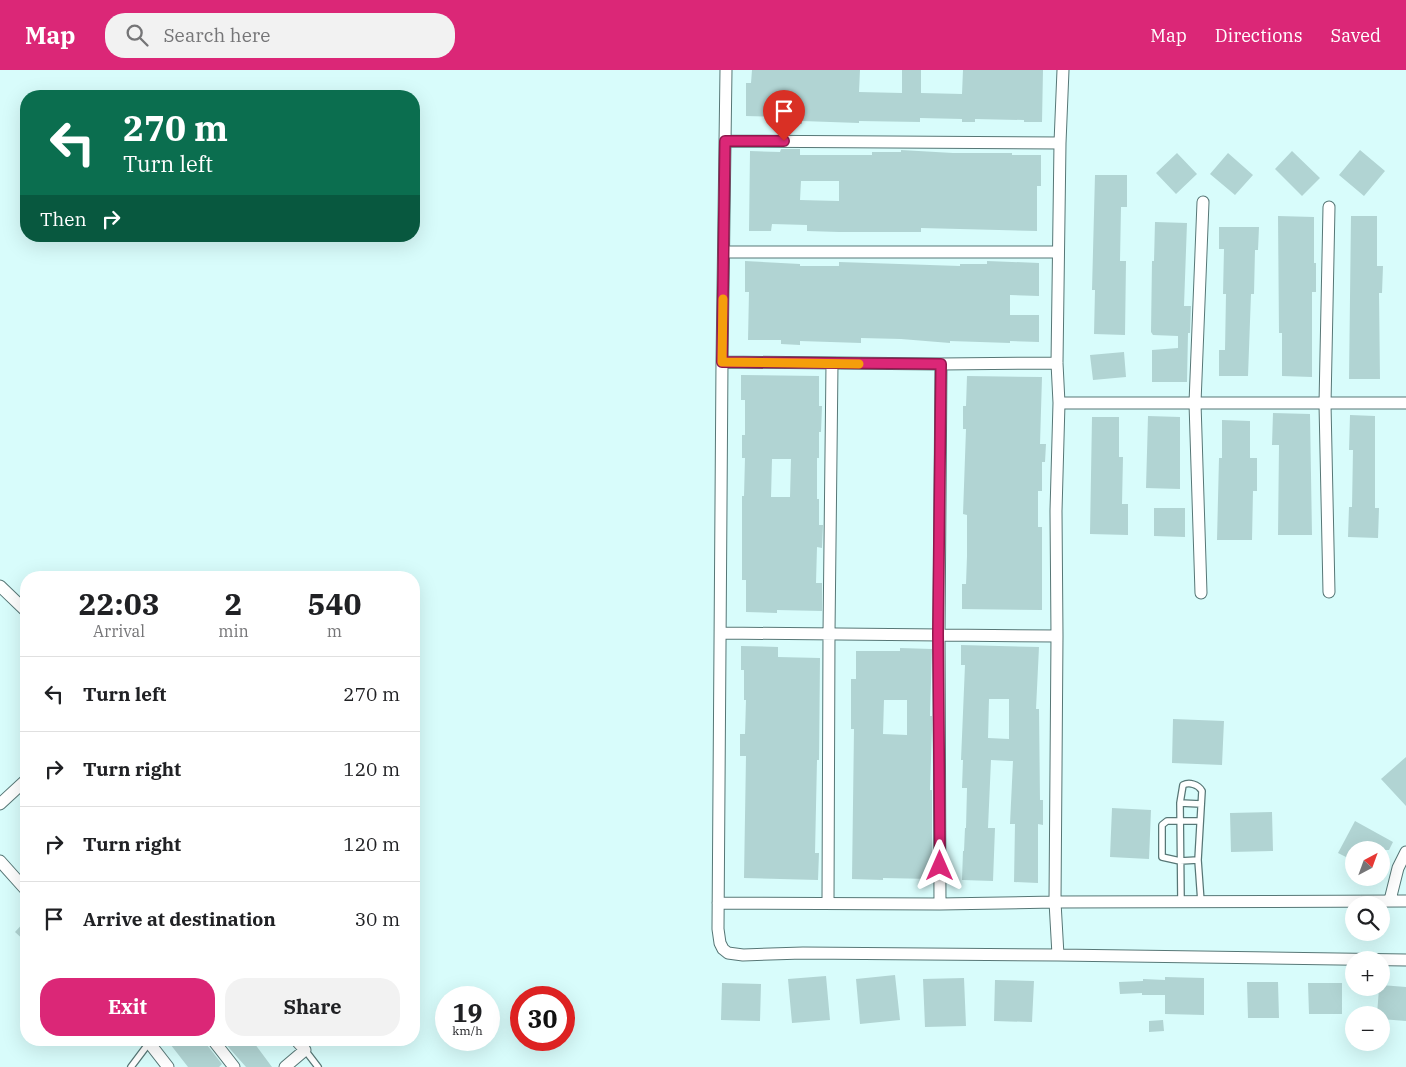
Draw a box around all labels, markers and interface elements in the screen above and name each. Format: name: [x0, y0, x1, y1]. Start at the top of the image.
search box: [105, 13, 455, 58]
text: Map: [25, 19, 75, 51]
icon: search: [123, 21, 151, 49]
text: Search here: [163, 23, 270, 47]
text: Map: [1150, 24, 1187, 47]
text: Directions: [1215, 24, 1303, 47]
text: Saved: [1331, 24, 1381, 47]
pin: [763, 90, 805, 141]
icon: arrive: [770, 97, 798, 125]
text: 270 m: [123, 105, 228, 151]
icon: left: [40, 110, 105, 175]
text: Turn left: [123, 149, 213, 178]
icon: right: [97, 205, 125, 233]
text: Then: [40, 207, 87, 231]
text: 22:03: [79, 584, 160, 623]
text: 2: [225, 584, 243, 623]
text: 540: [307, 584, 361, 623]
text: Arrival: [93, 621, 145, 641]
text: min: [218, 621, 249, 641]
text: m: [327, 621, 342, 641]
icon: left: [40, 680, 68, 708]
text: Turn left: [83, 682, 166, 706]
text: 270 m: [343, 682, 400, 706]
icon: right: [40, 755, 68, 783]
text: Turn right: [83, 757, 181, 781]
text: 120 m: [343, 757, 400, 781]
icon: right: [40, 830, 68, 858]
text: Turn right: [83, 832, 181, 856]
text: 120 m: [343, 832, 400, 856]
position arrow: [913, 839, 965, 891]
north arrow: [1345, 841, 1390, 886]
map controls: [1345, 841, 1390, 1051]
button: search: [1345, 896, 1390, 941]
icon: arrive: [40, 905, 68, 933]
text: Arrive at destination: [83, 907, 276, 931]
text: 30 m: [355, 907, 400, 931]
button: +: [1345, 951, 1390, 996]
button: Exit: [40, 978, 215, 1036]
button: Share: [225, 978, 400, 1036]
speed limit sign: 30: [510, 986, 575, 1051]
text: 19: [452, 996, 483, 1029]
button: −: [1345, 1006, 1390, 1051]
text: km/h: [452, 1023, 483, 1038]

